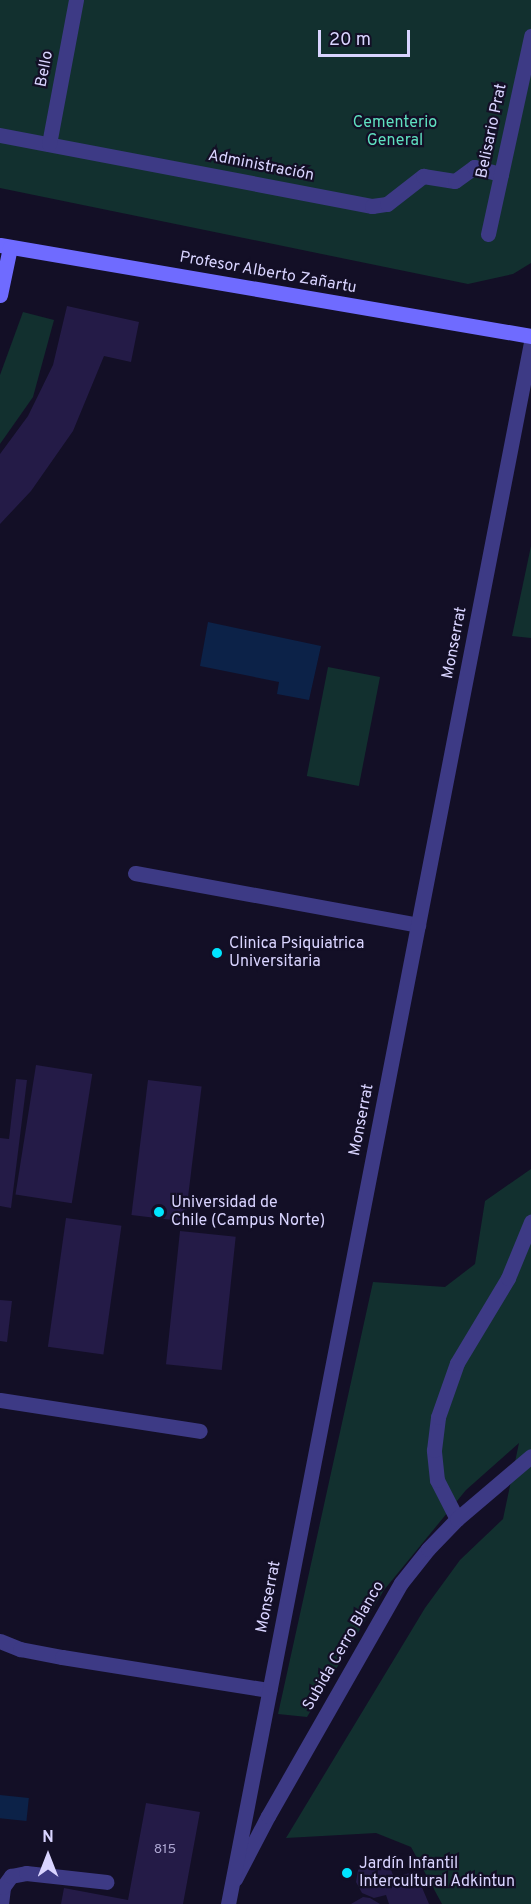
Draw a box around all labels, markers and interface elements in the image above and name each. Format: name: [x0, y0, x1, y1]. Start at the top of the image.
scale bar: [321, 18, 412, 56]
text: 20 m: [329, 29, 371, 52]
street label: Bello: [32, 49, 58, 89]
street label: Belisario Prat: [473, 82, 511, 180]
park label: Cementerio General: [353, 113, 437, 151]
street label: Administración: [206, 146, 316, 186]
street label: Profesor Alberto Zañartu: [178, 248, 358, 298]
street label: Monserrat: [439, 605, 471, 681]
place label: Clinica Psiquiatrica Universitaria: [229, 934, 364, 972]
marker: Clinica Psiquiatrica Universitaria: [210, 946, 224, 960]
street label: Monserrat: [346, 1082, 378, 1158]
place label: Universidad de Chile (Campus Norte): [171, 1193, 325, 1231]
marker: Universidad de Chile (Campus Norte): [152, 1205, 166, 1219]
street label: Monserrat: [253, 1559, 285, 1635]
street label: Subida Cerro Blanco: [299, 1578, 389, 1714]
north arrow: [18, 1826, 78, 1886]
text: N: [42, 1828, 54, 1848]
house number: 815: [154, 1842, 176, 1858]
place label: Jardín Infantil Intercultural Adkintun: [359, 1854, 516, 1892]
marker: Jardín Infantil Intercultural Adkintun: [340, 1866, 354, 1880]

